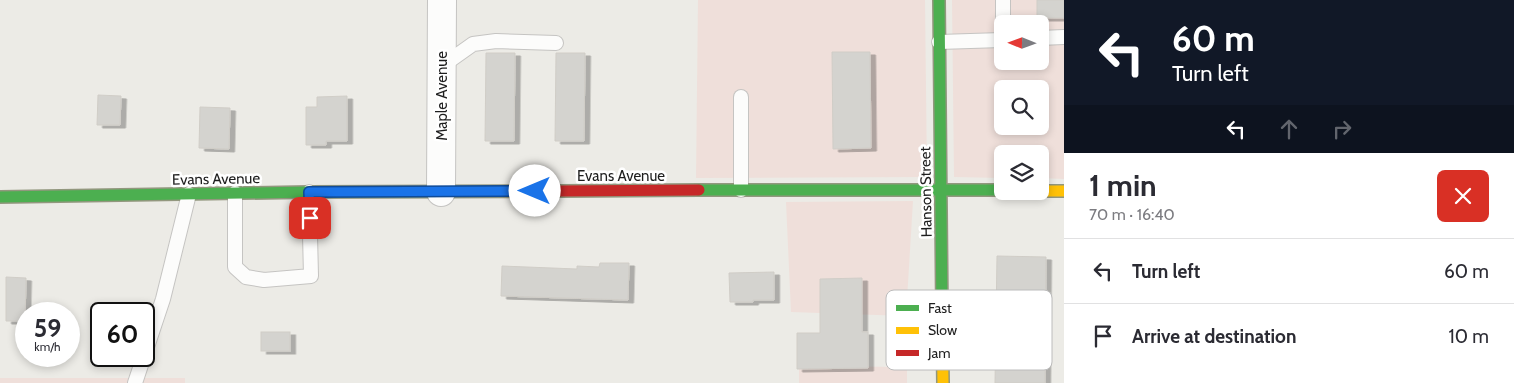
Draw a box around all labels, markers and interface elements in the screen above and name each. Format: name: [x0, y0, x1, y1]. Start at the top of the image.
north arrow: [994, 15, 1049, 70]
map controls: [994, 15, 1049, 200]
text: 60 m: [1172, 17, 1255, 60]
icon: left: [1089, 20, 1154, 85]
street label: Maple Avenue: [433, 51, 451, 141]
text: Turn left: [1172, 60, 1249, 87]
button: search: [994, 80, 1049, 135]
icon: left: [1222, 115, 1250, 143]
icon: ahead: [1275, 115, 1303, 143]
icon: right: [1328, 115, 1356, 143]
button: layers: [994, 145, 1049, 200]
street label: Hanson Street: [916, 146, 936, 238]
position arrow: [508, 164, 560, 216]
street label: Evans Avenue: [577, 167, 665, 185]
text: 1 min: [1089, 167, 1157, 204]
street label: Evans Avenue: [172, 169, 261, 189]
button: close: [1437, 170, 1489, 222]
pin: [289, 197, 331, 239]
icon: arrive: [296, 204, 324, 232]
text: 70 m · 16:40: [1089, 205, 1175, 224]
icon: left: [1089, 257, 1117, 285]
text: Turn left: [1132, 260, 1200, 283]
text: 60 m: [1444, 260, 1489, 283]
legend: [886, 290, 1052, 370]
text: Fast: [928, 299, 952, 317]
speed limit sign: 60: [90, 302, 155, 367]
text: 59: [34, 313, 61, 343]
text: Slow: [928, 321, 957, 339]
icon: arrive: [1089, 322, 1117, 350]
text: Arrive at destination: [1132, 325, 1296, 348]
text: 10 m: [1449, 325, 1489, 348]
text: km/h: [34, 339, 61, 354]
text: Jam: [927, 344, 950, 362]

